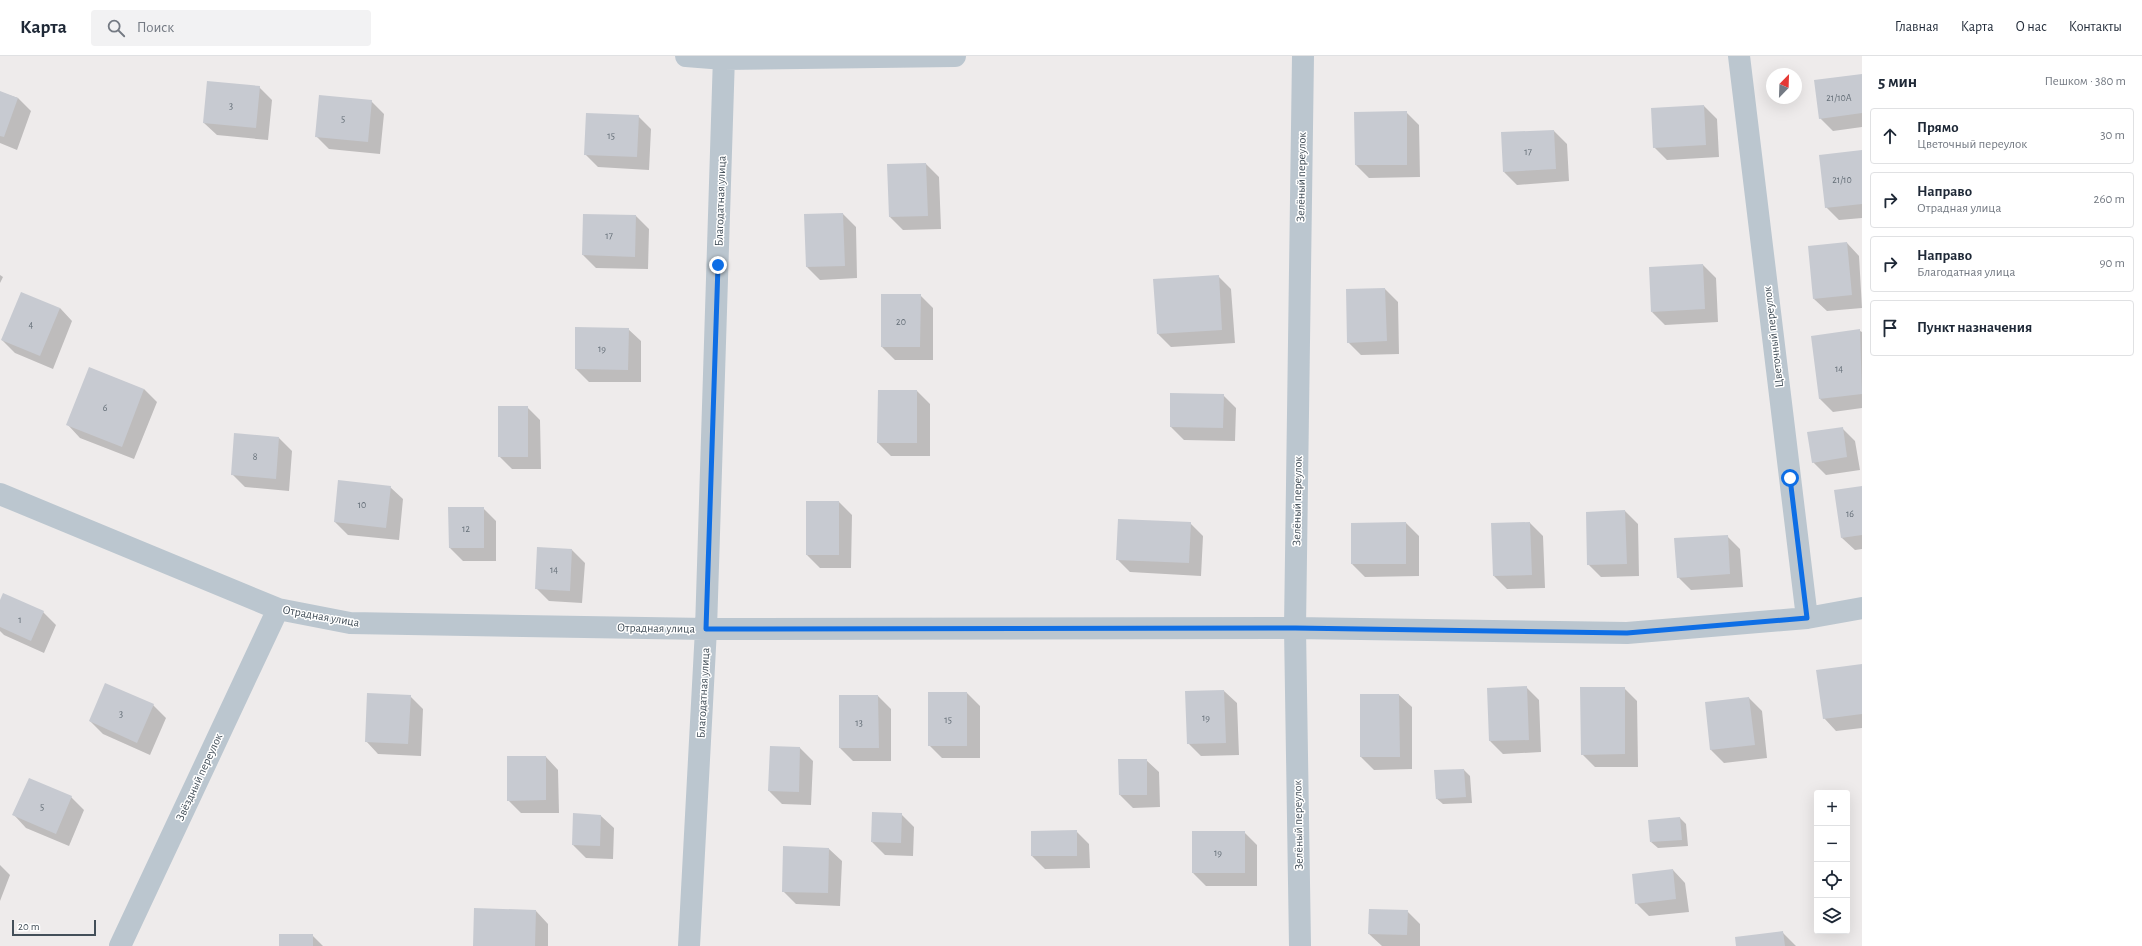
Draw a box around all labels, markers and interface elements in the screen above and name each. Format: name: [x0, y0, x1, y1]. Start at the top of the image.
search box: [91, 10, 371, 46]
icon: search: [105, 17, 127, 39]
text: Карта: [20, 18, 67, 37]
text: Поиск: [137, 20, 174, 35]
text: Главная: [1895, 20, 1939, 34]
text: Карта: [1961, 20, 1994, 34]
text: О нас: [2016, 20, 2047, 34]
text: Контакты: [2069, 20, 2122, 34]
north arrow: [1766, 68, 1802, 104]
text: 5 мин: [1878, 73, 1917, 90]
text: Пешком · 380 m: [2044, 75, 2126, 88]
house number: 21/10А: [1826, 93, 1852, 103]
house number: 3: [229, 101, 233, 111]
house number: 5: [341, 114, 345, 124]
text: Прямо: [1917, 120, 1959, 135]
icon: ahead: [1879, 125, 1901, 147]
text: 30 m: [2100, 129, 2125, 142]
house number: 15: [607, 131, 615, 141]
street label: Зелёный переулок: [1294, 132, 1309, 222]
text: Цветочный переулок: [1917, 138, 2027, 151]
house number: 17: [1524, 147, 1532, 157]
street label: Благодатная улица: [712, 155, 729, 247]
house number: 21/10: [1832, 175, 1852, 185]
text: Направо: [1917, 184, 1972, 199]
icon: right: [1879, 189, 1901, 211]
text: 260 m: [2094, 193, 2125, 206]
text: Отрадная улица: [1917, 202, 2001, 215]
house number: 17: [605, 231, 613, 241]
text: Направо: [1917, 248, 1972, 263]
icon: right: [1879, 253, 1901, 275]
route end: [709, 256, 727, 274]
text: 90 m: [2099, 257, 2125, 270]
text: Благодатная улица: [1917, 266, 2016, 279]
street label: Цветочный переулок: [1761, 285, 1786, 388]
house number: 20: [896, 317, 906, 327]
icon: arrive: [1879, 317, 1901, 339]
house number: 4: [29, 320, 34, 330]
text: Пункт назначения: [1917, 320, 2032, 335]
house number: 19: [598, 344, 606, 354]
house number: 14: [1835, 364, 1843, 374]
house number: 6: [103, 403, 108, 413]
house number: 8: [253, 452, 258, 462]
street label: Зелёный переулок: [1290, 456, 1305, 546]
route start: [1781, 469, 1799, 487]
house number: 10: [358, 500, 366, 510]
house number: 16: [1846, 509, 1854, 519]
house number: 12: [462, 524, 470, 534]
house number: 14: [550, 565, 558, 575]
street label: Отрадная улица: [281, 603, 361, 630]
house number: 1: [18, 615, 22, 625]
street label: Отрадная улица: [617, 621, 696, 636]
street label: Благодатная улица: [695, 647, 712, 739]
house number: 3: [119, 709, 123, 719]
house number: 19: [1202, 713, 1210, 723]
house number: 15: [944, 715, 952, 725]
house number: 13: [855, 718, 863, 728]
street label: Звёздный переулок: [174, 731, 226, 823]
street label: Зелёный переулок: [1291, 780, 1306, 870]
map controls: [1814, 790, 1850, 934]
button: +: [1814, 790, 1850, 826]
house number: 5: [40, 802, 44, 812]
button: −: [1814, 826, 1850, 862]
house number: 19: [1214, 848, 1222, 858]
button: locate: [1814, 862, 1850, 898]
button: layers: [1814, 898, 1850, 934]
scale bar: [12, 918, 96, 937]
text: 20 m: [18, 921, 39, 932]

